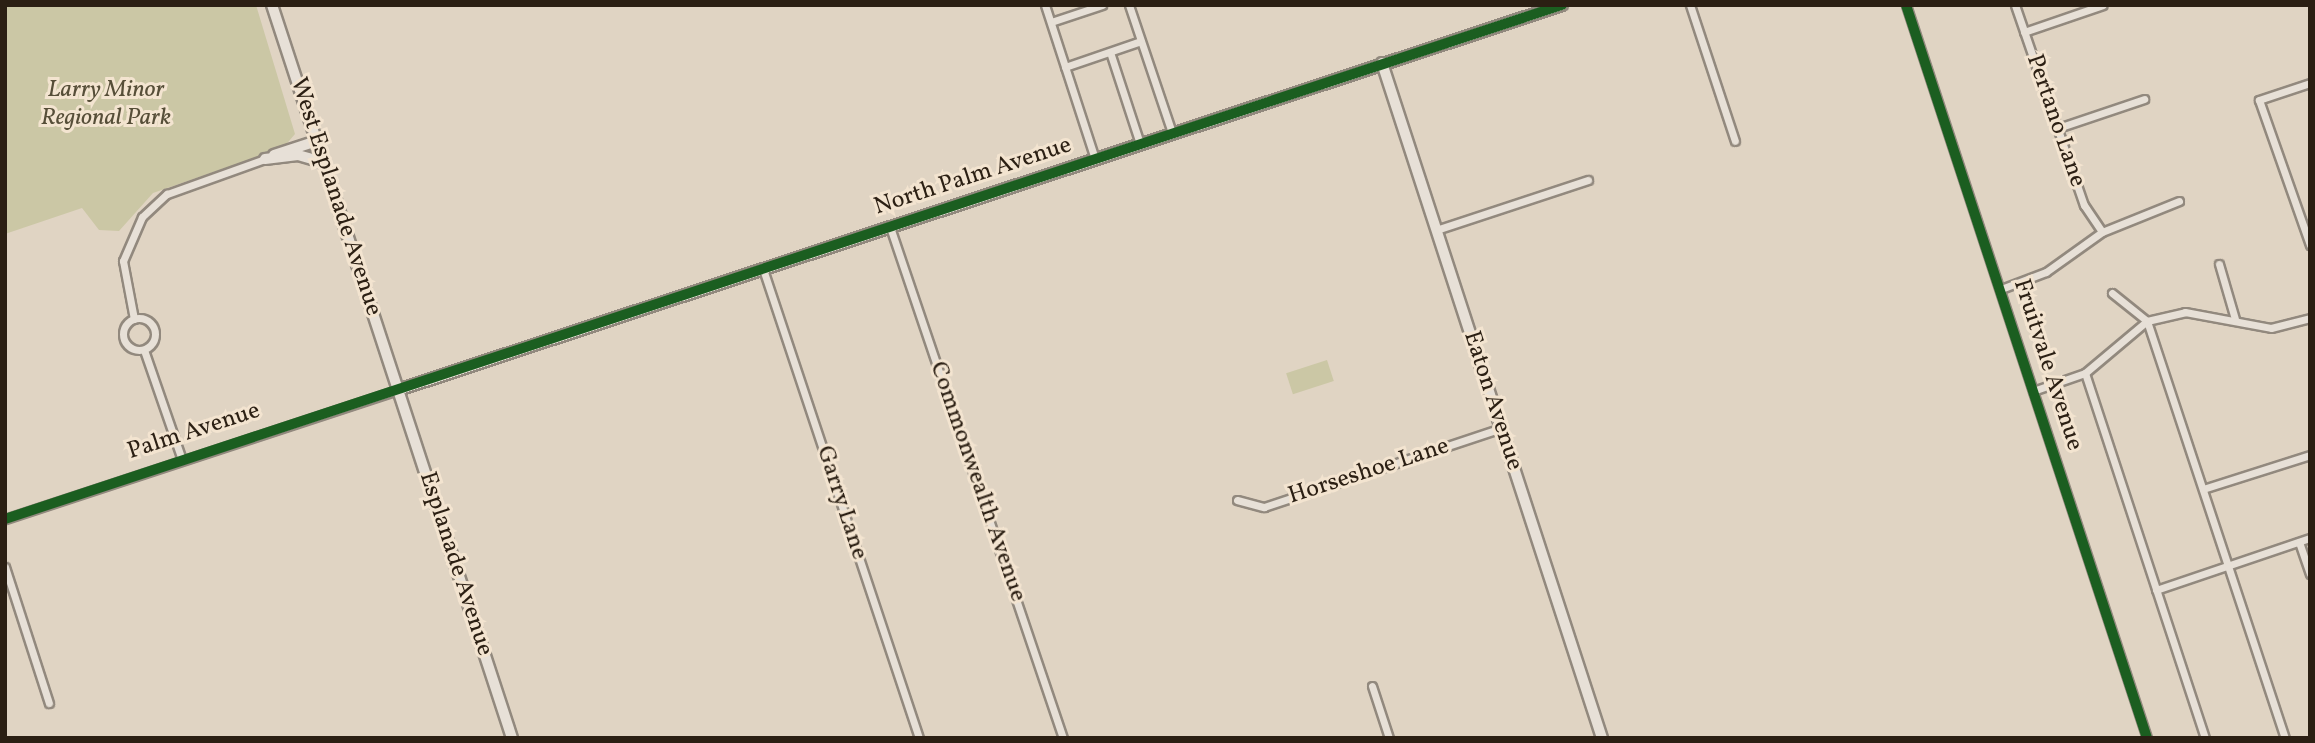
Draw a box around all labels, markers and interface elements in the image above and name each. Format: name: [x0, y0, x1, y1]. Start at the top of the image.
street label: Pertano Lane: [2019, 51, 2091, 191]
street label: West Esplanade Avenue: [283, 74, 387, 320]
park label: Larry Minor Regional Park: [41, 77, 171, 133]
street label: North Palm Avenue: [871, 132, 1075, 222]
street label: Fruitvale Avenue: [2006, 276, 2088, 454]
street label: Eaton Avenue: [1456, 328, 1528, 474]
street label: Commonwealth Avenue: [922, 358, 1032, 606]
street label: Palm Avenue: [124, 397, 264, 467]
street label: Horseshoe Lane: [1285, 432, 1453, 512]
street label: Garry Lane: [809, 442, 873, 564]
street label: Esplanade Avenue: [412, 468, 498, 660]

